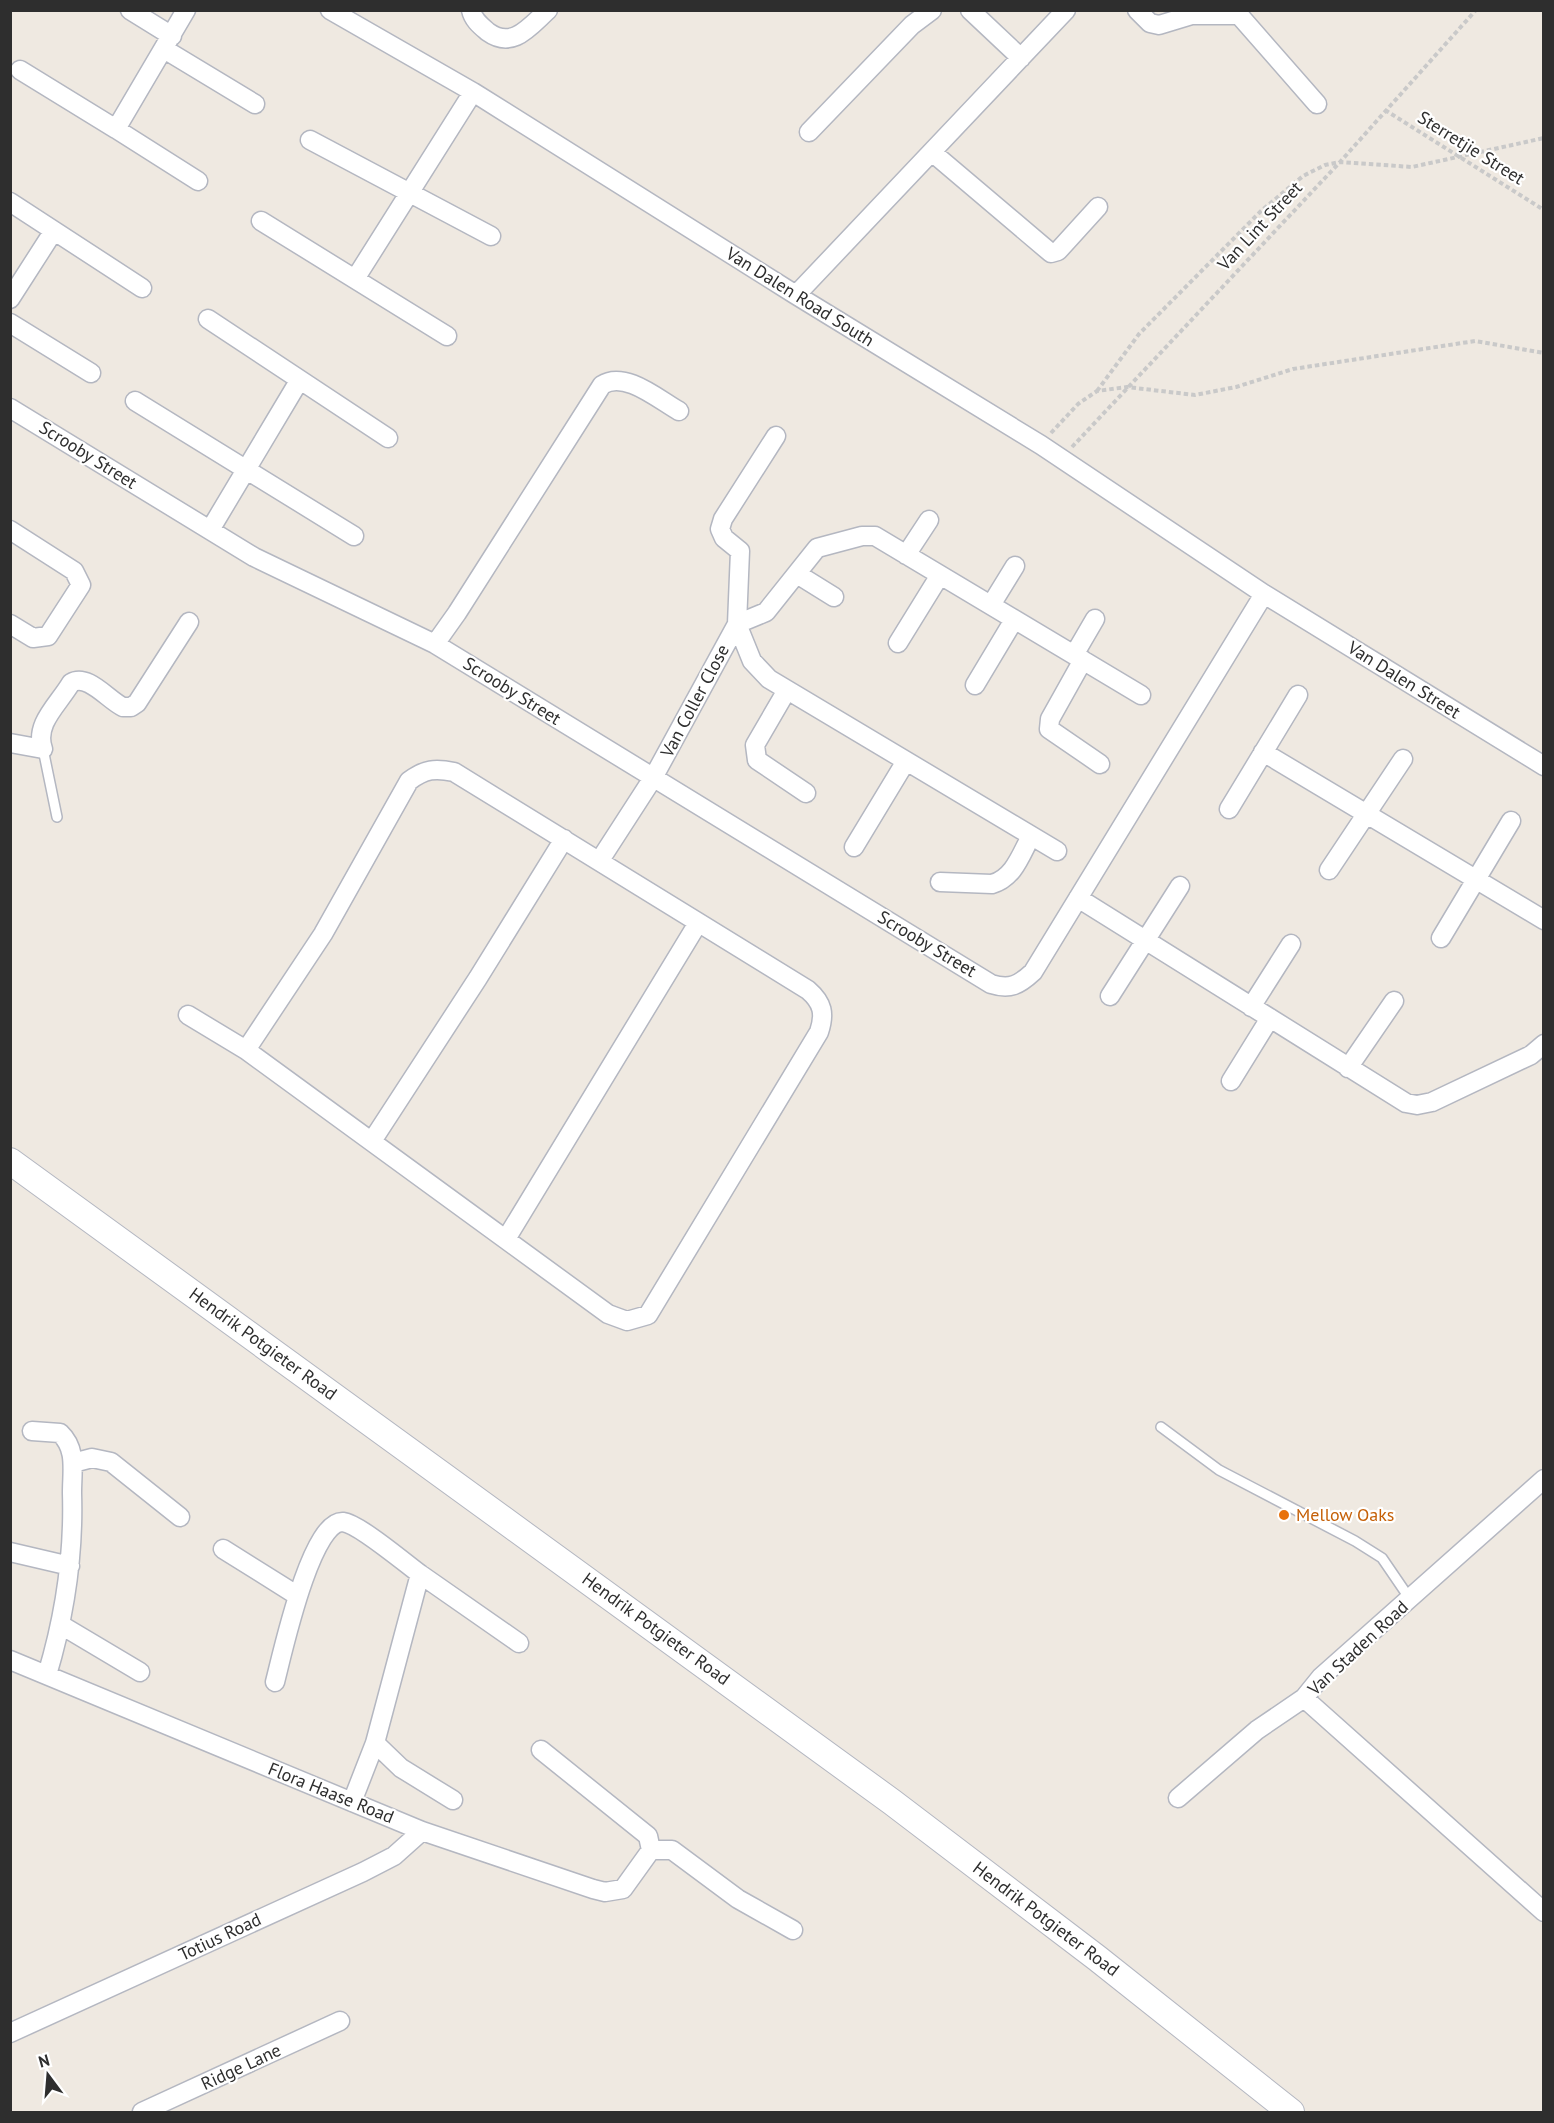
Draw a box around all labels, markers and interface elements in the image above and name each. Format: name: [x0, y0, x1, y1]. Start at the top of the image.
street label: Sterretjie Street: [1414, 106, 1529, 190]
street label: Van Lint Street: [1212, 176, 1307, 276]
street label: Van Dalen Road South: [721, 241, 879, 351]
street label: Scrooby Street: [35, 415, 141, 494]
street label: Van Dalen Street: [1343, 635, 1465, 723]
street label: Van Coller Close: [655, 640, 734, 762]
street label: Scrooby Street: [459, 651, 565, 730]
street label: Scrooby Street: [874, 905, 981, 982]
street label: Hendrik Potgieter Road: [185, 1282, 342, 1405]
place label: Mellow Oaks: [1296, 1503, 1394, 1526]
marker: Mellow Oaks: [1277, 1508, 1291, 1522]
street label: Hendrik Potgieter Road: [578, 1567, 735, 1690]
street label: Van Staden Road: [1302, 1595, 1413, 1701]
street label: Flora Haase Road: [265, 1757, 397, 1828]
street label: Hendrik Potgieter Road: [969, 1856, 1124, 1981]
street label: Totius Road: [175, 1907, 265, 1966]
street label: Ridge Lane: [197, 2038, 284, 2095]
north arrow: [18, 2045, 78, 2105]
text: N: [36, 2050, 52, 2072]

